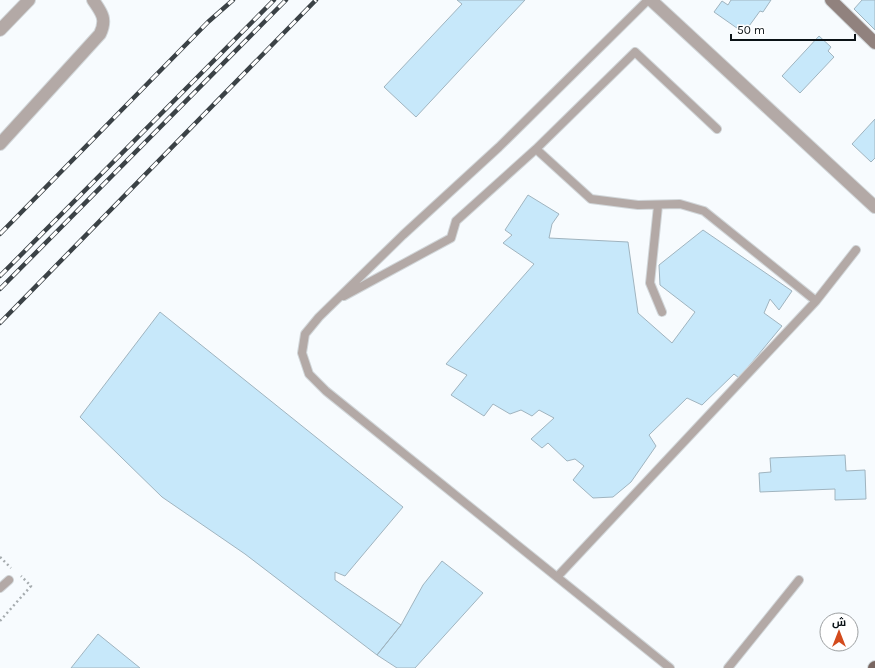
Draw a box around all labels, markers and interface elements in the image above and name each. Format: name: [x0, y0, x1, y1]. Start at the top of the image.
scale bar: [731, 16, 855, 42]
text: 50 m: [737, 23, 765, 37]
north arrow: [819, 612, 859, 652]
text: ش: [832, 616, 846, 629]

